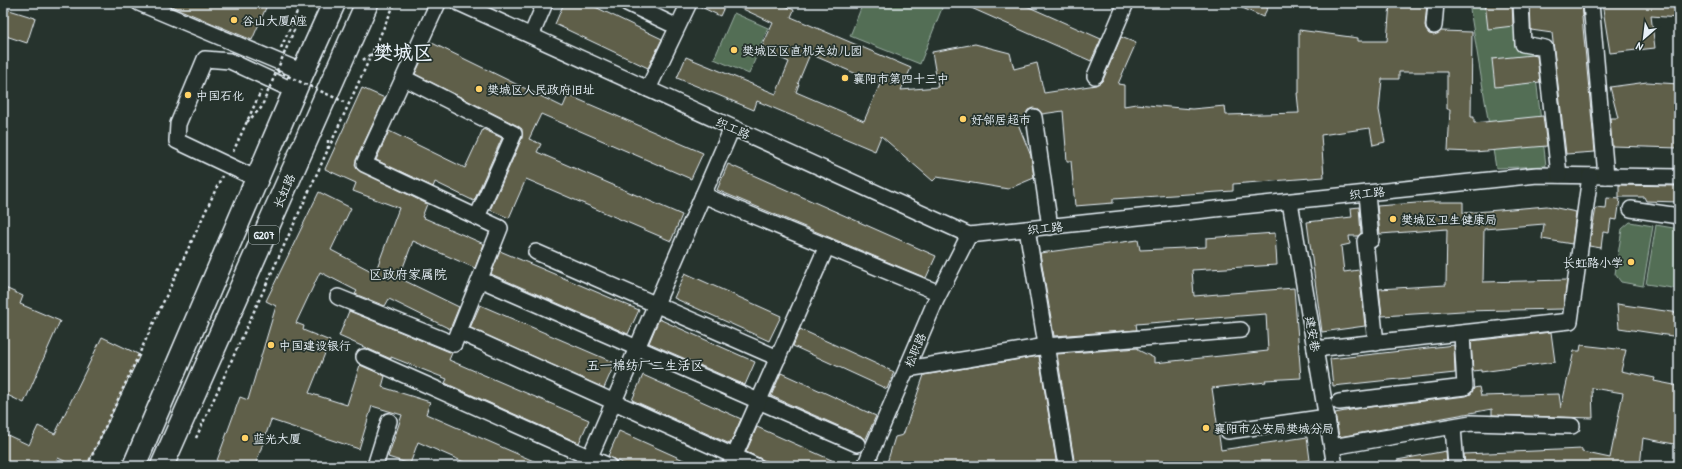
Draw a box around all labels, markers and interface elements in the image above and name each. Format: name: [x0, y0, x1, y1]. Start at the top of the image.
place label: 谷山大厦A座: [242, 12, 308, 29]
marker: 谷山大厦A座: [229, 15, 239, 25]
north arrow: [1624, 18, 1664, 58]
district label: 樊城区: [373, 38, 433, 65]
text: N: [1633, 39, 1645, 54]
place label: 樊城区区直机关幼儿园: [742, 42, 862, 59]
marker: 樊城区区直机关幼儿园: [729, 45, 739, 55]
place label: 襄阳市第四十三中: [853, 70, 949, 87]
marker: 襄阳市第四十三中: [840, 73, 850, 83]
place label: 樊城区人民政府旧址: [487, 81, 595, 98]
marker: 樊城区人民政府旧址: [474, 84, 484, 94]
place label: 中国石化: [196, 87, 244, 104]
marker: 中国石化: [183, 90, 193, 100]
place label: 好邻居超市: [971, 111, 1031, 128]
street label: 织工路: [713, 113, 753, 143]
marker: 好邻居超市: [958, 114, 968, 124]
street label: 长虹路: [269, 171, 299, 211]
street label: 织工路: [1348, 183, 1386, 203]
place label: 樊城区卫生健康局: [1401, 211, 1497, 228]
marker: 樊城区卫生健康局: [1388, 214, 1398, 224]
street label: 织工路: [1026, 218, 1064, 238]
road number: G207: [249, 226, 279, 244]
place label: 长虹路小学: [1563, 254, 1623, 271]
marker: 长虹路小学: [1626, 257, 1636, 267]
district label: 区政府家属院: [369, 265, 447, 283]
street label: 建安巷: [1302, 315, 1324, 353]
street label: 松职路: [900, 330, 930, 370]
place label: 中国建设银行: [279, 337, 351, 354]
marker: 中国建设银行: [266, 340, 276, 350]
district label: 五一棉纺厂二生活区: [586, 356, 704, 374]
place label: 襄阳市公安局樊城分局: [1214, 420, 1334, 437]
marker: 襄阳市公安局樊城分局: [1201, 423, 1211, 433]
place label: 蓝光大厦: [253, 430, 301, 447]
marker: 蓝光大厦: [240, 433, 250, 443]

